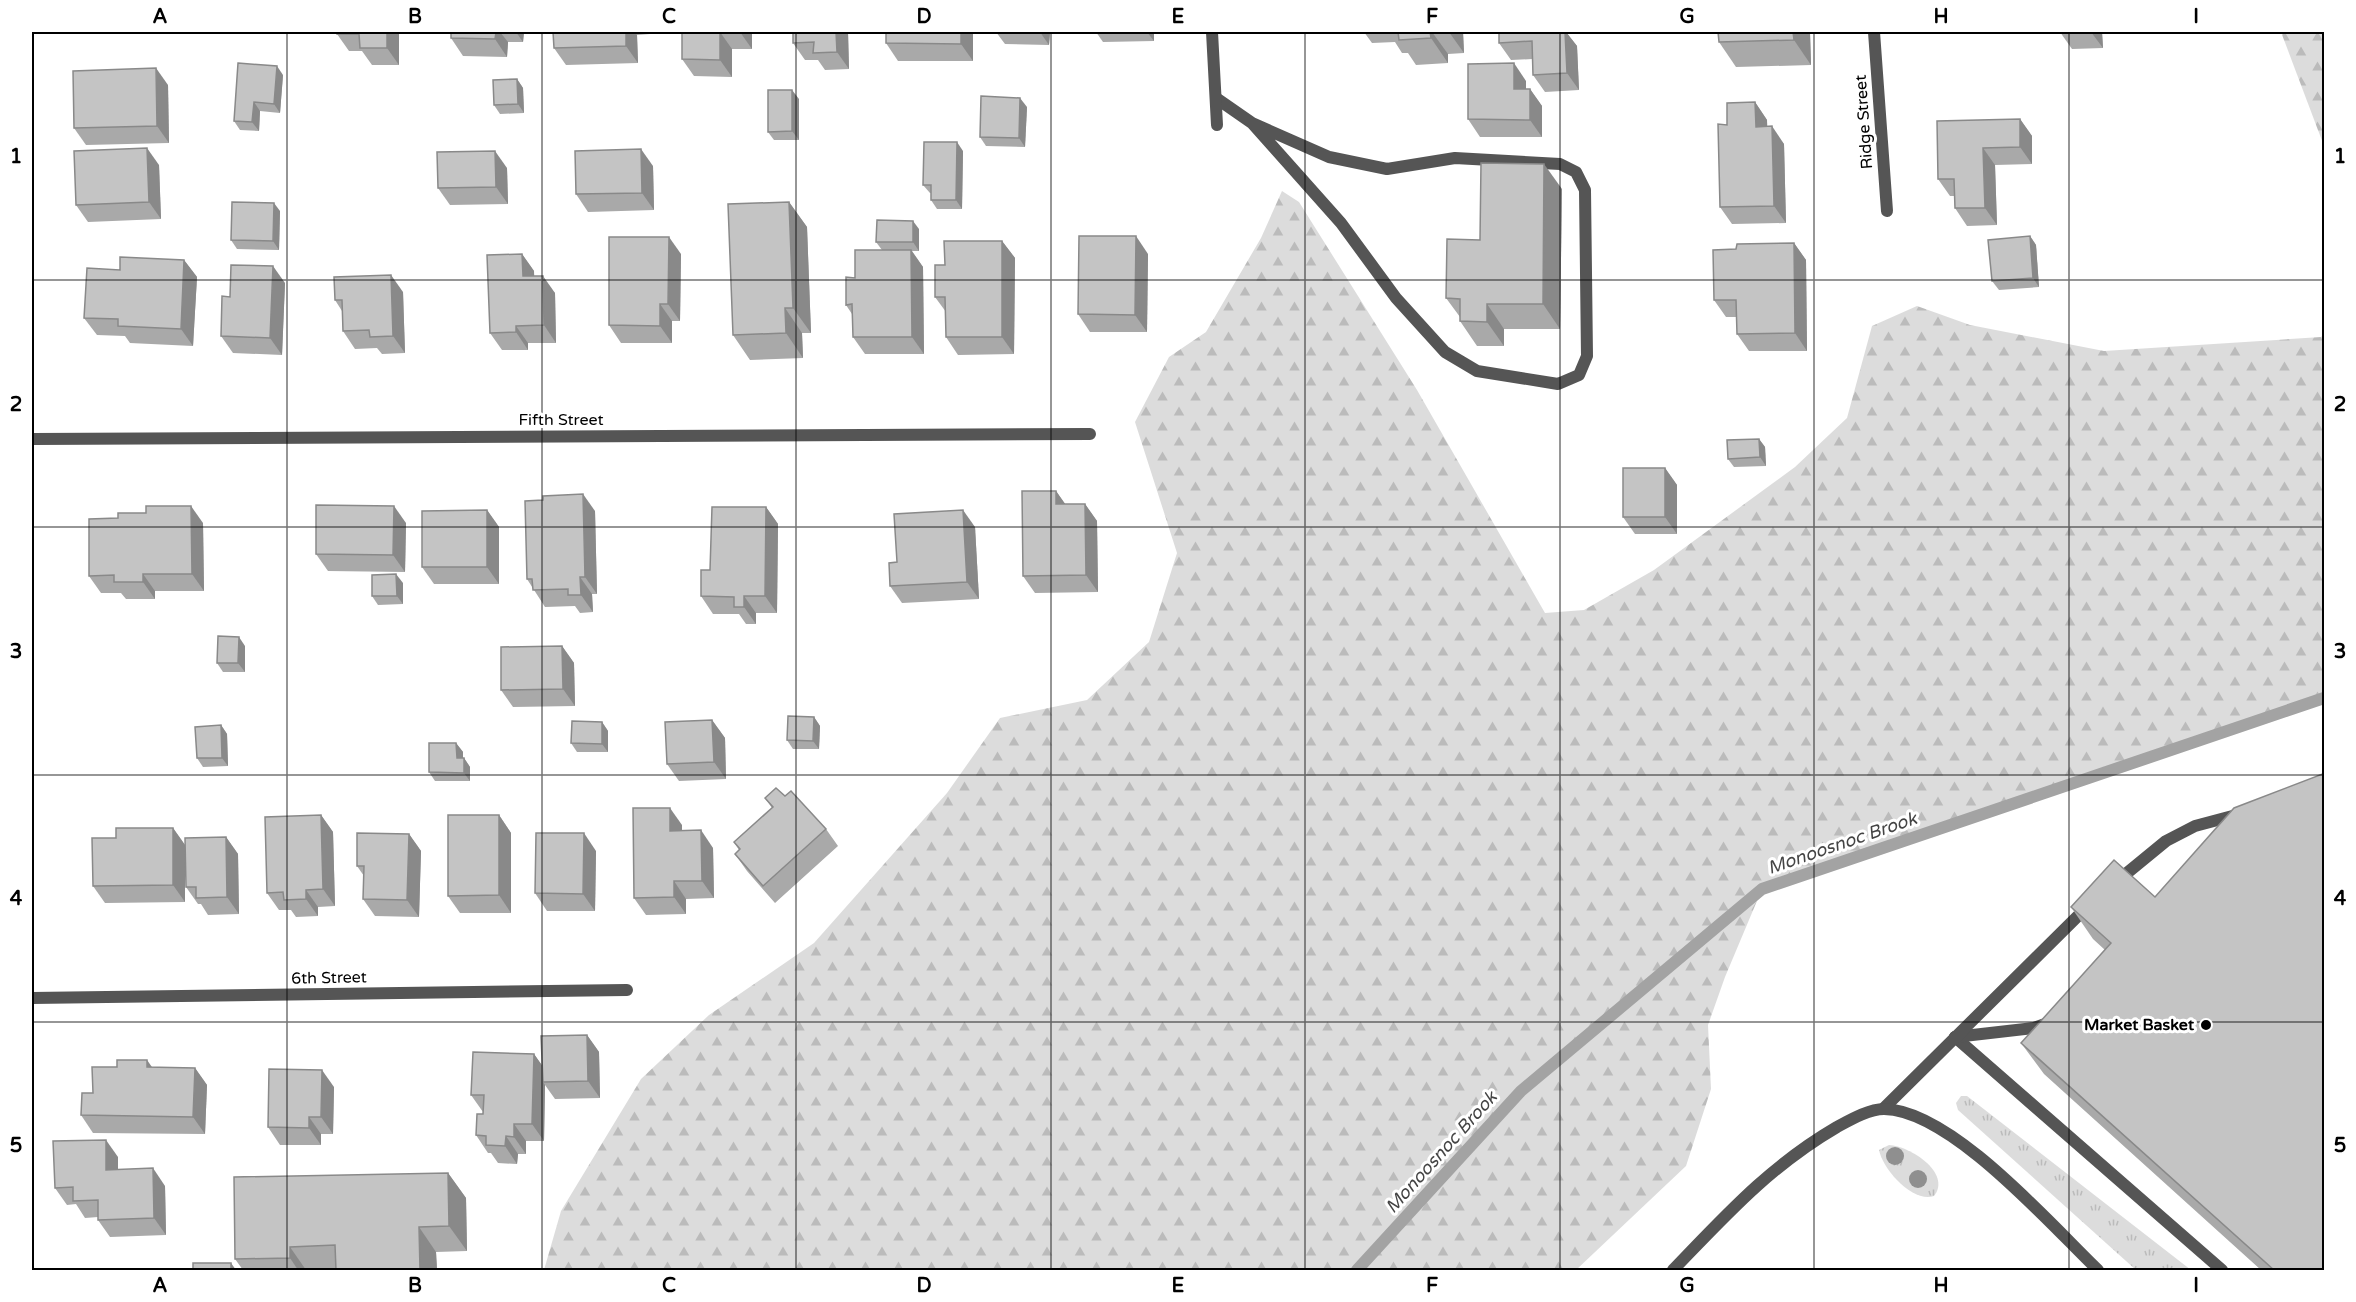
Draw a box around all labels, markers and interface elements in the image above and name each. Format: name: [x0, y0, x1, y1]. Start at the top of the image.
text: A: [153, 5, 168, 29]
text: B: [408, 5, 422, 29]
text: C: [662, 5, 676, 29]
text: D: [916, 5, 932, 29]
text: E: [1172, 5, 1185, 29]
text: F: [1426, 5, 1438, 29]
text: G: [1679, 5, 1695, 29]
text: H: [1933, 5, 1949, 29]
text: I: [2193, 5, 2199, 29]
street label: Ridge Street: [1851, 74, 1877, 170]
text: 1: [10, 145, 22, 169]
text: 1: [2334, 145, 2346, 169]
text: 2: [10, 393, 22, 417]
text: 2: [2334, 393, 2346, 417]
street label: Fifth Street: [518, 410, 604, 430]
text: 3: [10, 640, 22, 664]
text: 3: [2334, 640, 2346, 664]
water label: Monoosnoc Brook: [1764, 807, 1921, 879]
text: 4: [10, 887, 23, 911]
text: 4: [2334, 887, 2347, 911]
street label: 6th Street: [291, 967, 367, 989]
place label: Market Basket: [2084, 1015, 2195, 1035]
marker: Market Basket: [2199, 1018, 2213, 1032]
water label: Monoosnoc Brook: [1380, 1086, 1502, 1217]
text: 5: [10, 1134, 22, 1158]
text: 5: [2334, 1134, 2346, 1158]
text: A: [153, 1274, 168, 1298]
text: B: [408, 1274, 422, 1298]
text: C: [662, 1274, 676, 1298]
text: D: [916, 1274, 932, 1298]
text: E: [1172, 1274, 1185, 1298]
text: F: [1426, 1274, 1438, 1298]
text: G: [1679, 1274, 1695, 1298]
text: H: [1933, 1274, 1949, 1298]
text: I: [2193, 1274, 2199, 1298]

